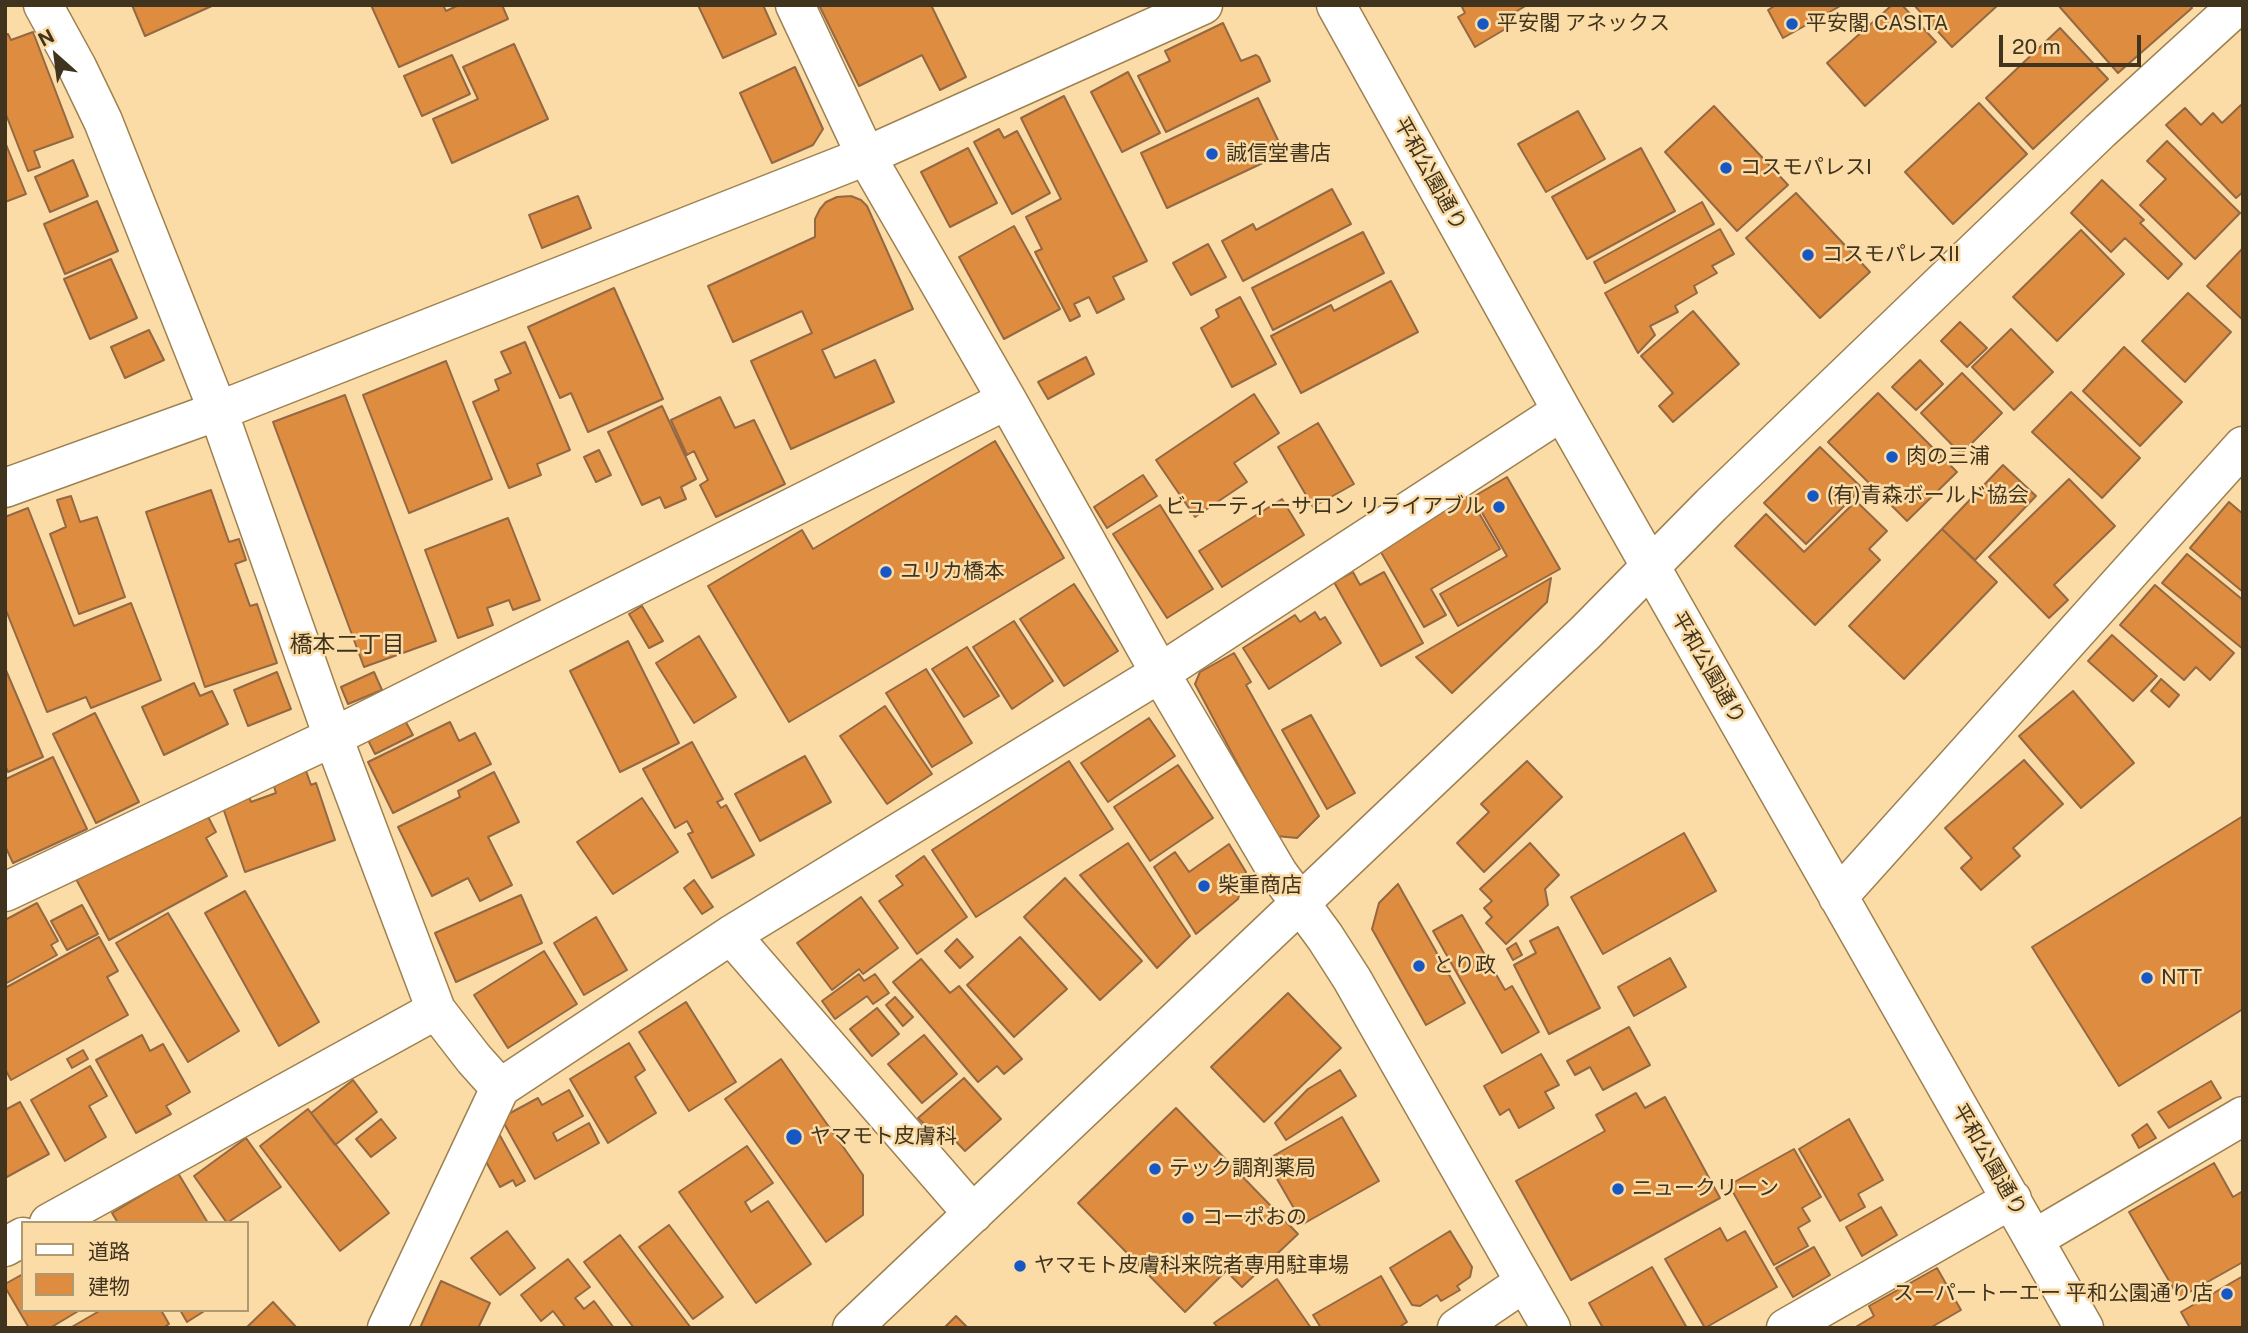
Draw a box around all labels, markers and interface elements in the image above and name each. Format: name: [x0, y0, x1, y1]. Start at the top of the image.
place label: 平安閣 アネックス: [1497, 11, 1670, 37]
place label: 平安閣 CASITA: [1806, 11, 1948, 37]
marker: 平安閣 アネックス: [1475, 16, 1491, 32]
marker: 平安閣 CASITA: [1784, 16, 1800, 32]
north arrow: [21, 21, 91, 91]
scale bar: [2003, 21, 2145, 65]
text: N: [34, 24, 58, 51]
text: 20 m: [2012, 34, 2061, 59]
street label: 平和公園通り: [1388, 113, 1472, 235]
place label: 誠信堂書店: [1226, 141, 1331, 167]
marker: 誠信堂書店: [1204, 146, 1220, 162]
place label: コスモパレスI: [1740, 155, 1872, 181]
marker: コスモパレスI: [1718, 160, 1734, 176]
place label: コスモパレスII: [1822, 242, 1960, 268]
marker: コスモパレスII: [1800, 247, 1816, 263]
place label: 肉の三浦: [1906, 444, 1990, 470]
marker: 肉の三浦: [1884, 449, 1900, 465]
place label: (有)青森ボールド協会: [1827, 483, 2029, 509]
marker: (有)青森ボールド協会: [1805, 488, 1821, 504]
place label: ビューティーサロン リライアブル: [1165, 494, 1485, 520]
marker: ビューティーサロン リライアブル: [1491, 499, 1507, 515]
place label: ユリカ橋本: [900, 559, 1005, 585]
marker: ユリカ橋本: [878, 564, 894, 580]
street label: 平和公園通り: [1666, 607, 1750, 729]
district label: 橋本二丁目: [290, 631, 404, 659]
place label: 柴重商店: [1218, 873, 1302, 899]
marker: 柴重商店: [1196, 878, 1212, 894]
place label: とり政: [1433, 953, 1496, 979]
marker: とり政: [1411, 958, 1427, 974]
place label: NTT: [2161, 965, 2202, 991]
marker: NTT: [2139, 970, 2155, 986]
street label: 平和公園通り: [1947, 1099, 2031, 1221]
place label: ヤマモト皮膚科: [810, 1124, 957, 1150]
marker: ヤマモト皮膚科: [784, 1127, 804, 1147]
place label: テック調剤薬局: [1169, 1156, 1316, 1182]
marker: テック調剤薬局: [1147, 1161, 1163, 1177]
place label: ニュークリーン: [1632, 1176, 1779, 1202]
marker: ニュークリーン: [1610, 1181, 1626, 1197]
place label: コーポおの: [1202, 1205, 1307, 1231]
marker: コーポおの: [1180, 1210, 1196, 1226]
legend: [21, 1221, 248, 1312]
text: 道路: [88, 1239, 130, 1264]
place label: ヤマモト皮膚科来院者専用駐車場: [1034, 1253, 1349, 1279]
marker: ヤマモト皮膚科来院者専用駐車場: [1012, 1258, 1028, 1274]
text: 建物: [88, 1274, 130, 1299]
place label: スーパートーエー 平和公園通り店: [1893, 1281, 2213, 1307]
marker: スーパートーエー 平和公園通り店: [2219, 1286, 2235, 1302]

